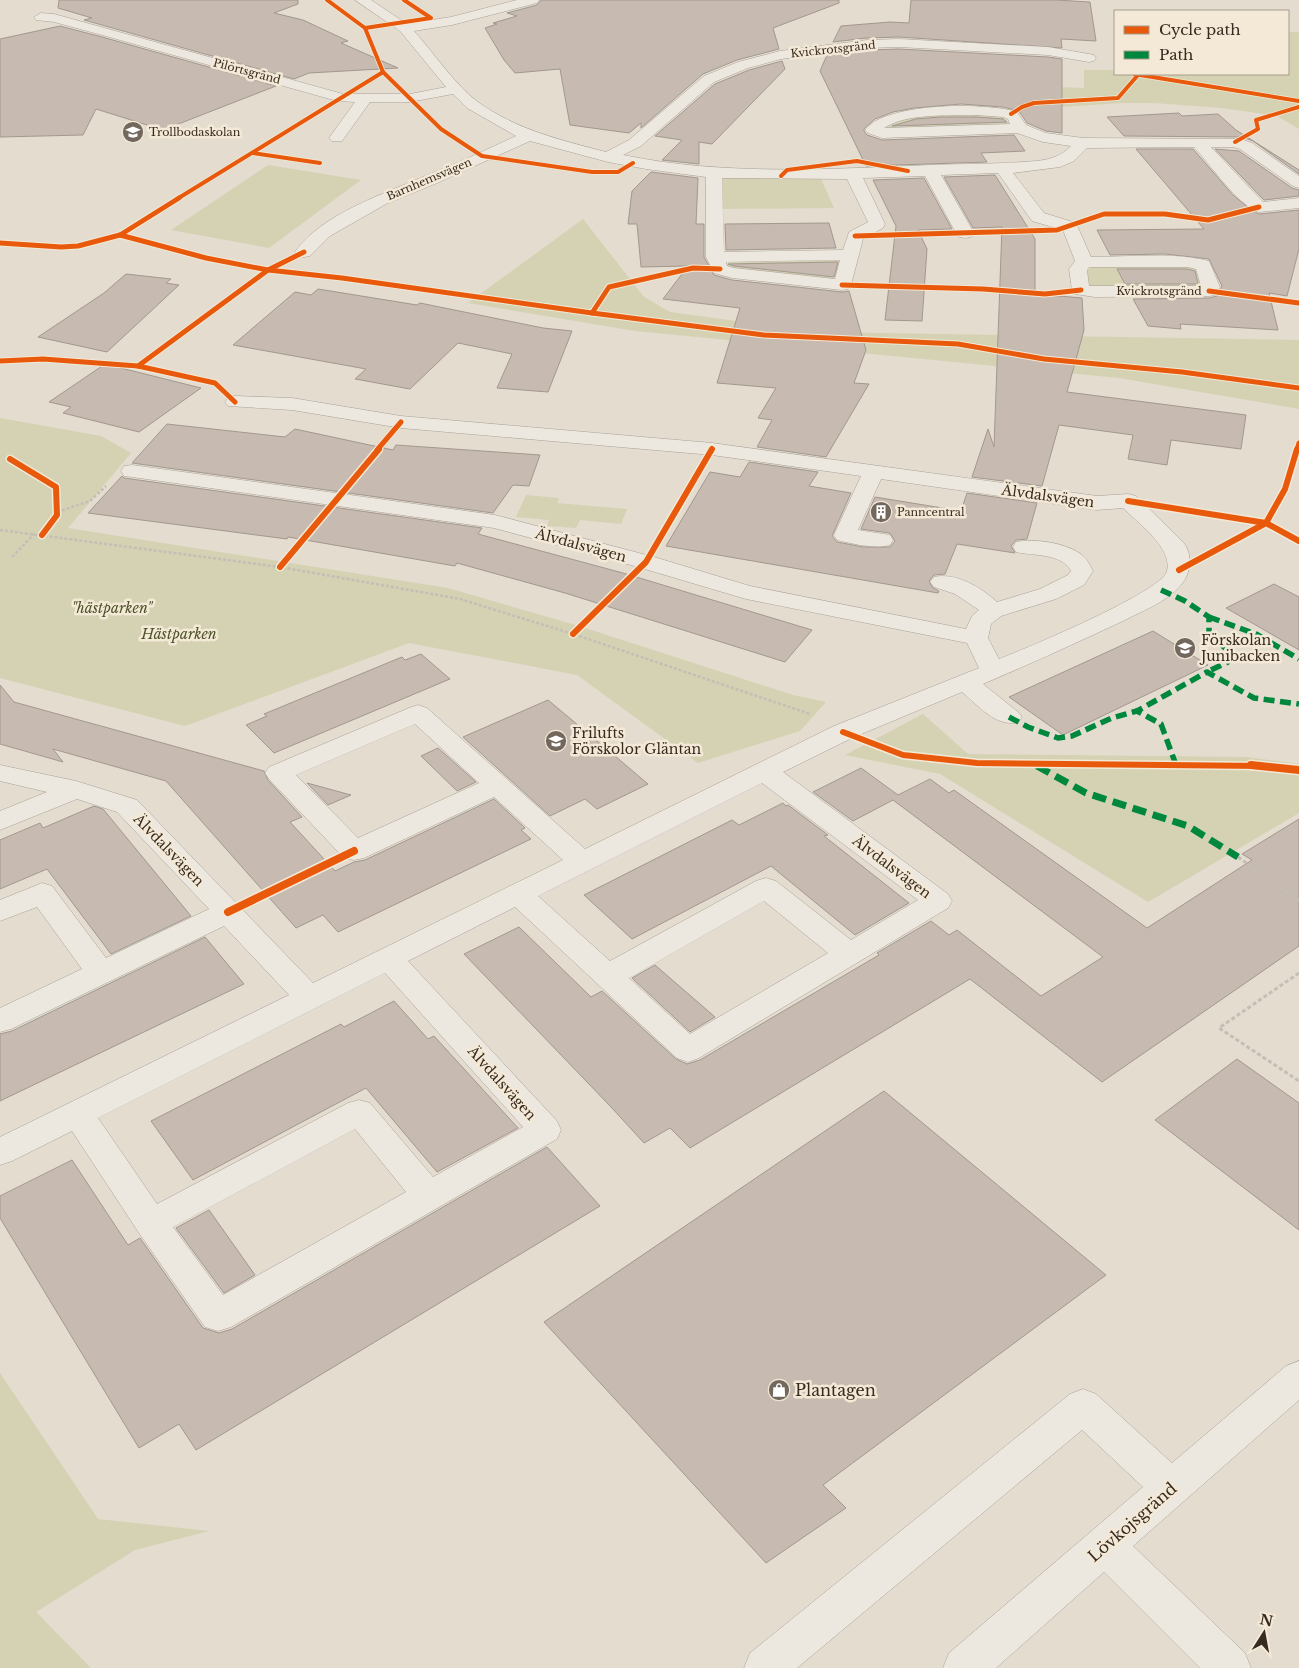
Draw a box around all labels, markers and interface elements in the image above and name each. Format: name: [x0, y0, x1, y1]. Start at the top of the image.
legend: [1114, 10, 1289, 75]
text: Cycle path: [1159, 20, 1241, 39]
street label: Kvickrotsgränd: [790, 38, 877, 60]
text: Path: [1159, 45, 1193, 64]
street label: Pilörtsgränd: [212, 55, 283, 87]
school or university icon: Trollbodaskolan: [121, 120, 145, 144]
place label: Trollbodaskolan: [149, 125, 241, 139]
street label: Barnhemsvägen: [384, 155, 474, 203]
street label: Kvickrotsgränd: [1116, 284, 1202, 298]
street label: Älvdalsvägen: [999, 480, 1096, 511]
building icon: Panncentral: [869, 500, 893, 524]
place label: Panncentral: [897, 505, 965, 519]
street label: Älvdalsvägen: [532, 524, 629, 566]
park label: "hästparken": [72, 599, 153, 617]
park label: Hästparken: [140, 625, 217, 643]
place label: Förskolan Junibacken: [1199, 631, 1281, 665]
school or university icon: Förskolan Junibacken: [1173, 636, 1197, 660]
place label: Frilufts Förskolor Gläntan: [572, 724, 701, 758]
school or university icon: Frilufts Förskolor Gläntan: [544, 729, 568, 753]
street label: Älvdalsvägen: [129, 809, 208, 890]
street label: Älvdalsvägen: [848, 831, 935, 903]
street label: Älvdalsvägen: [463, 1041, 540, 1124]
shop icon: Plantagen: [767, 1378, 791, 1402]
place label: Plantagen: [795, 1380, 876, 1400]
street label: Lövkojsgränd: [1083, 1478, 1181, 1566]
north arrow: [1239, 1608, 1289, 1658]
text: N: [1258, 1610, 1275, 1630]

